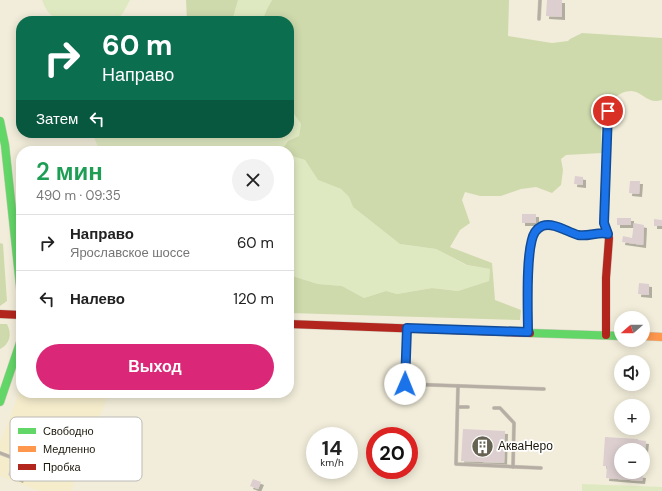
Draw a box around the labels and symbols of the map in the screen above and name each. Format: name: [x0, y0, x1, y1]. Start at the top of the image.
pin: [591, 94, 625, 128]
north arrow: [614, 311, 650, 347]
position arrow: [384, 363, 426, 405]
legend: [10, 417, 142, 481]
text: Свободно: [43, 424, 94, 438]
speed limit sign: 20: [366, 427, 418, 479]
building icon: АкваНеро: [470, 433, 496, 459]
place label: АкваНеро: [498, 438, 553, 454]
text: Медленно: [43, 442, 95, 456]
text: Пробка: [43, 460, 81, 474]

